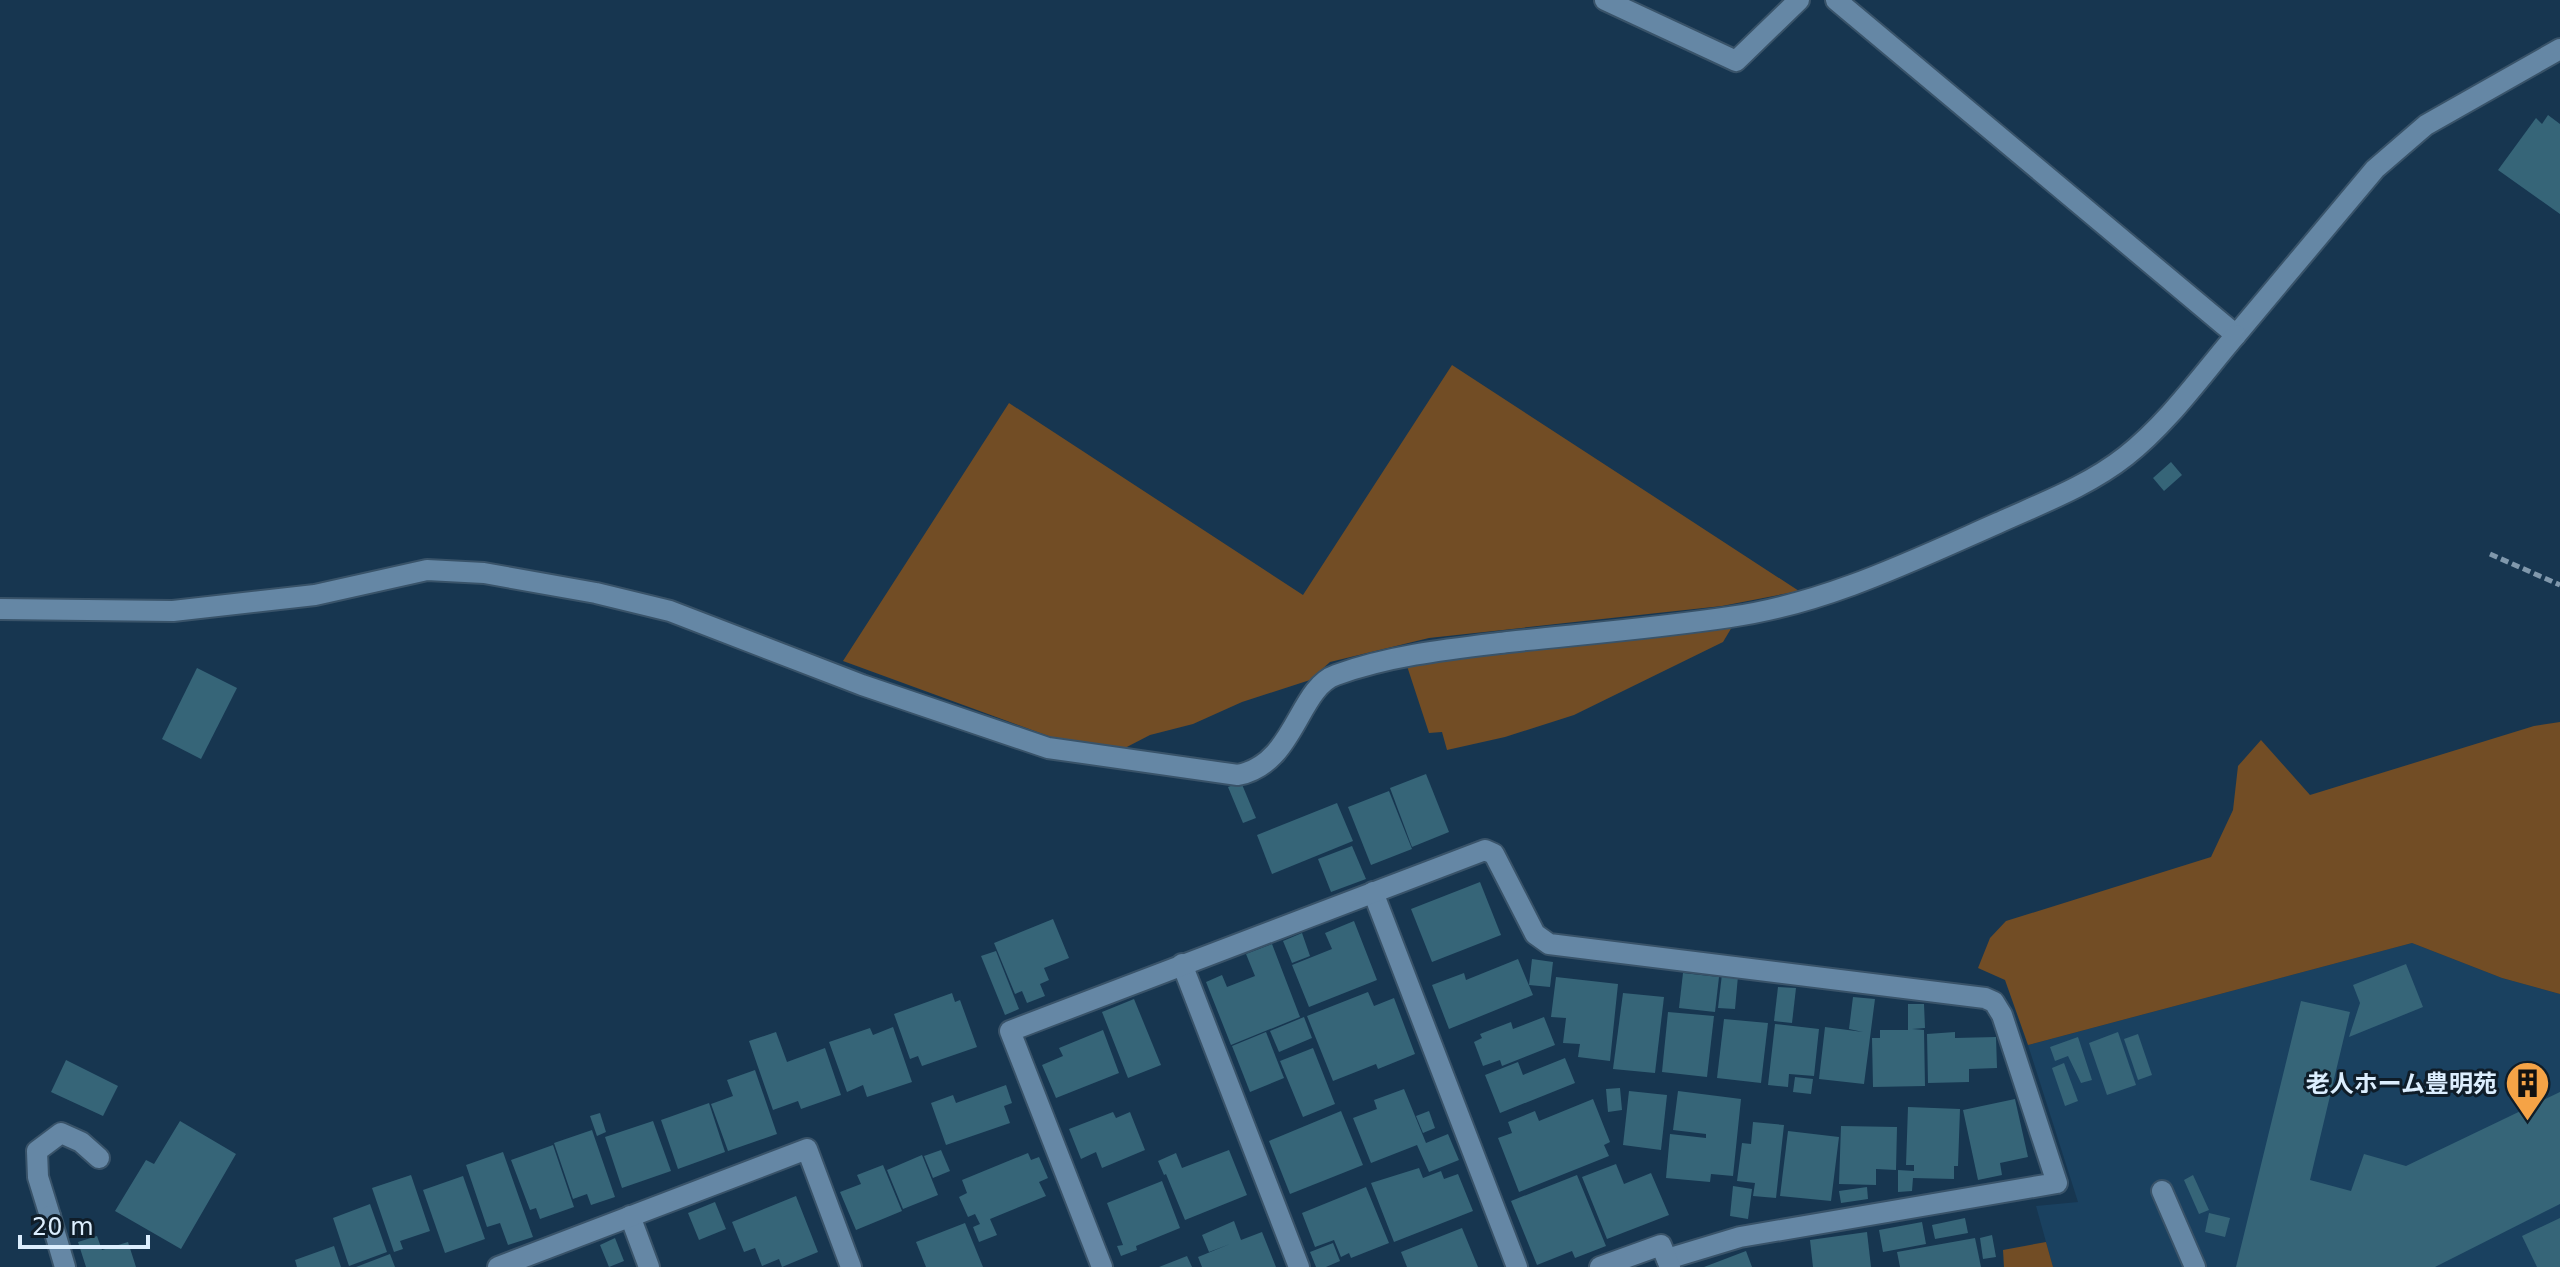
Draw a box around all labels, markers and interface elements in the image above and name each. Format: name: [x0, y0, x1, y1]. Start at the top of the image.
building icon: 老人ホーム豊明苑: [2504, 1060, 2552, 1123]
place label: 老人ホーム豊明苑: [2306, 1070, 2497, 1098]
scale bar: [20, 1199, 148, 1249]
text: 20 m: [32, 1213, 94, 1241]

